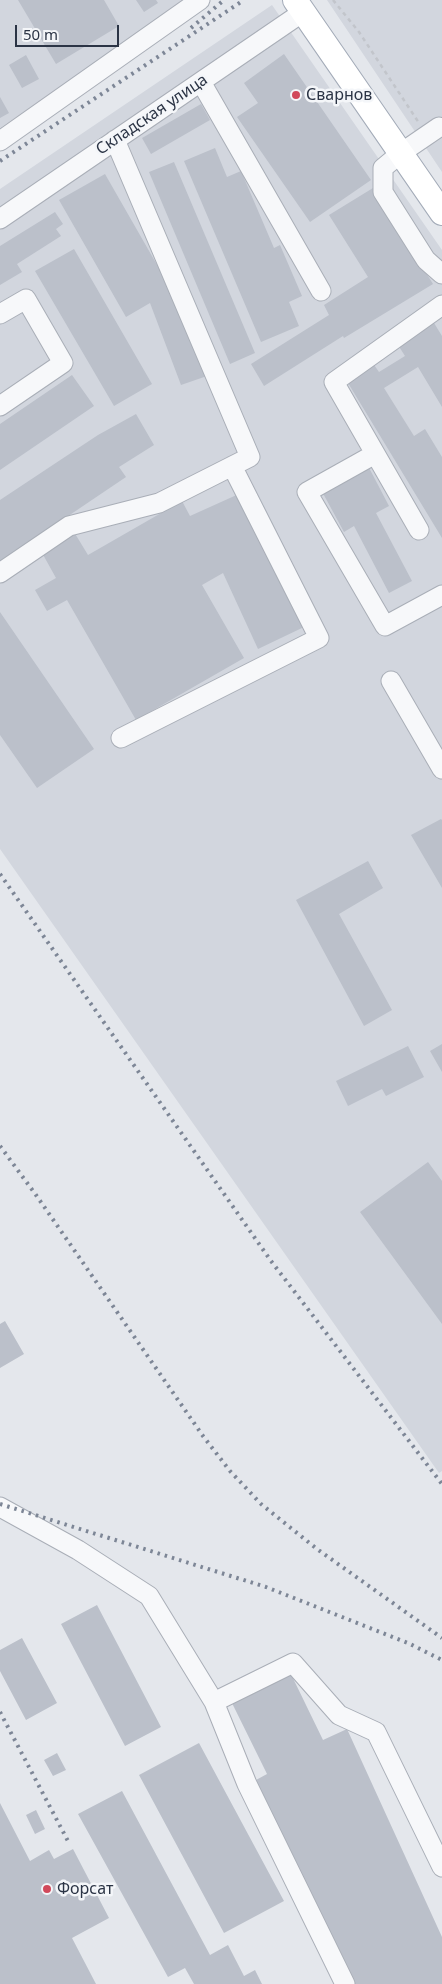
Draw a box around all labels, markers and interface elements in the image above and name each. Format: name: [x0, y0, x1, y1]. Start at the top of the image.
scale bar: [18, 15, 121, 47]
text: 50 m: [23, 24, 58, 44]
street label: Складская улица: [93, 71, 211, 159]
place label: Сварнов: [306, 85, 372, 105]
marker: Сварнов: [290, 89, 302, 101]
place label: Форсат: [57, 1879, 113, 1899]
marker: Форсат: [41, 1883, 53, 1895]

